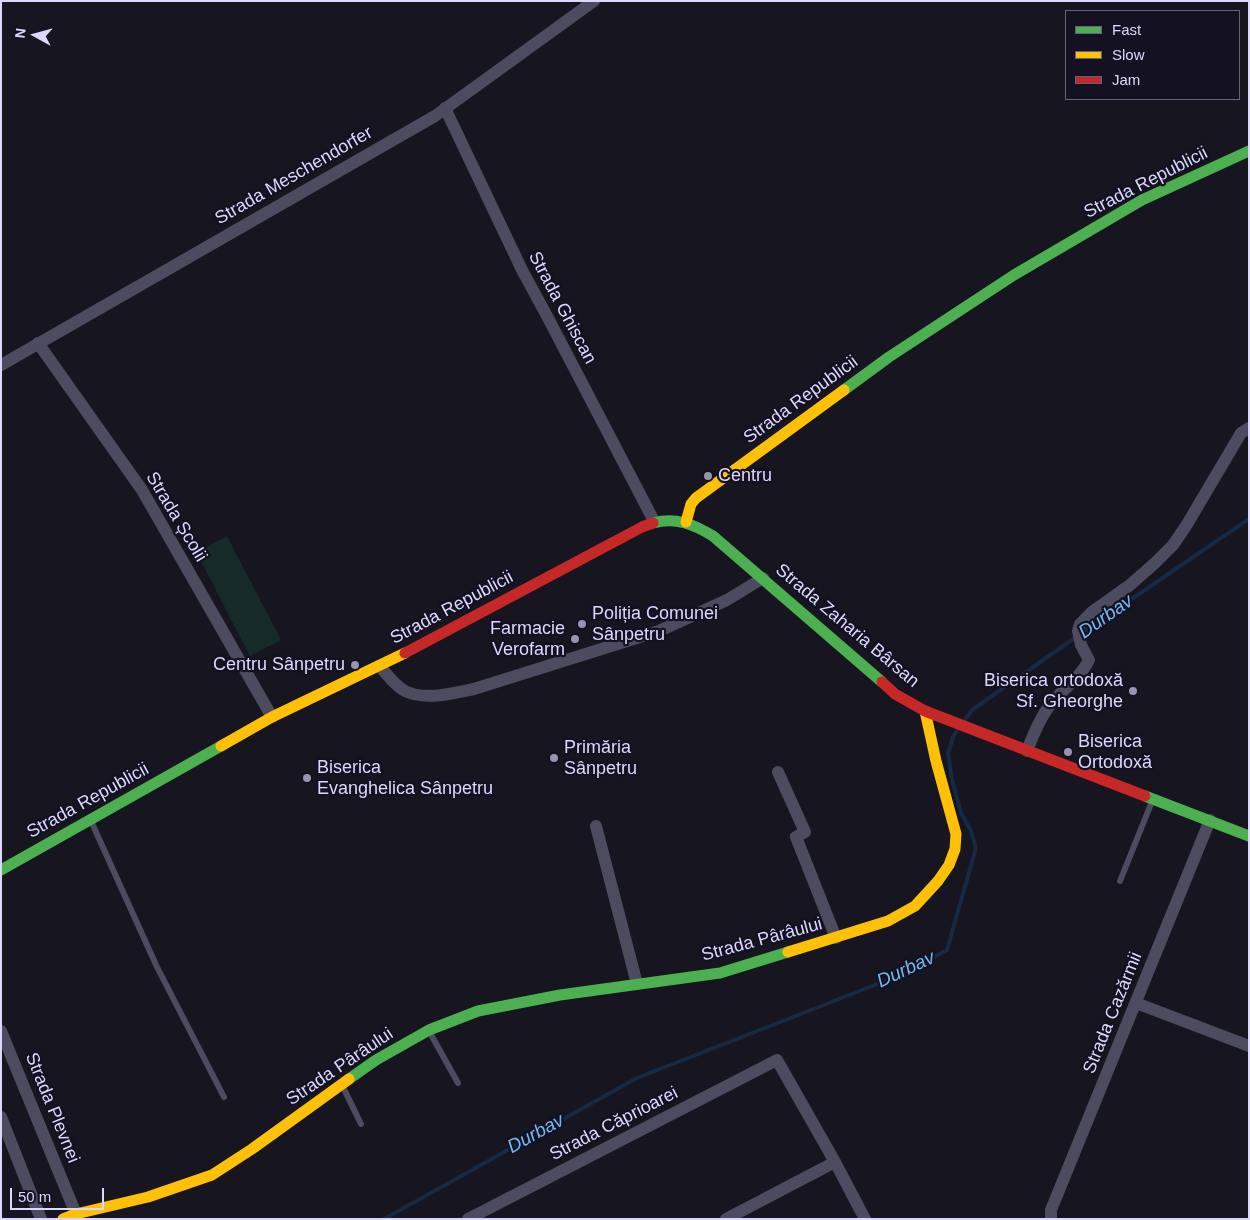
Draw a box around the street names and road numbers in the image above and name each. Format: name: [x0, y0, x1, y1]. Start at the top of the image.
street label: Strada Meschendorfer: [211, 122, 377, 230]
street label: Strada Republicii: [1080, 142, 1212, 224]
street label: Strada Ghiscan: [523, 248, 601, 368]
street label: Strada Republicii: [740, 351, 862, 449]
street label: Strada Școlii: [141, 468, 211, 566]
street label: Strada Zaharia Bârsan: [771, 560, 923, 692]
street label: Strada Republicii: [387, 567, 517, 649]
street label: Strada Republicii: [23, 759, 153, 843]
street label: Strada Pârâului: [699, 914, 825, 966]
street label: Strada Cazărmii: [1079, 949, 1147, 1077]
street label: Strada Pârâului: [283, 1023, 397, 1111]
street label: Strada Plevnei: [20, 1050, 84, 1166]
street label: Strada Căprioarei: [546, 1082, 682, 1166]

